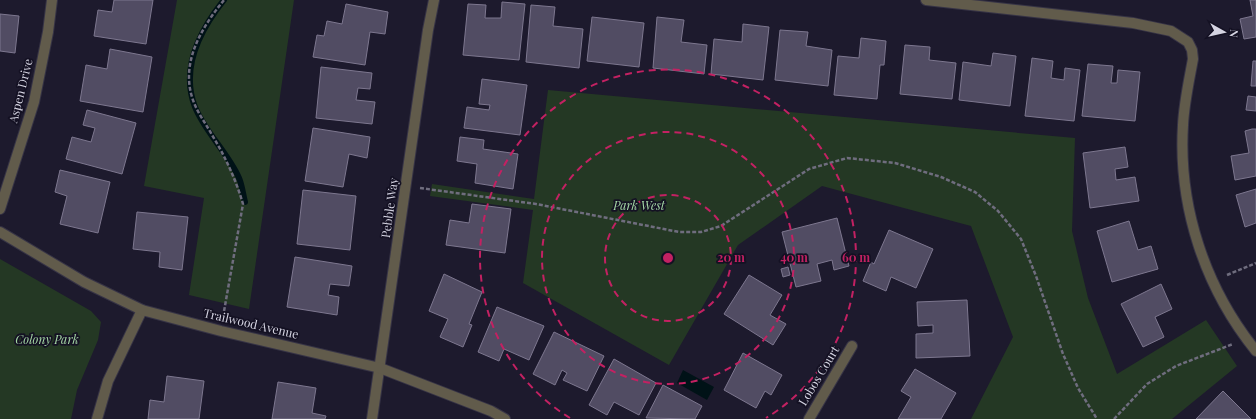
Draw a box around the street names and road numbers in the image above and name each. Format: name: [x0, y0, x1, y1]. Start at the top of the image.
street label: Aspen Drive: [4, 57, 36, 125]
street label: Pebble Way: [377, 177, 401, 239]
street label: Trailwood Avenue: [202, 304, 300, 342]
street label: Lobos Court: [794, 342, 843, 408]

